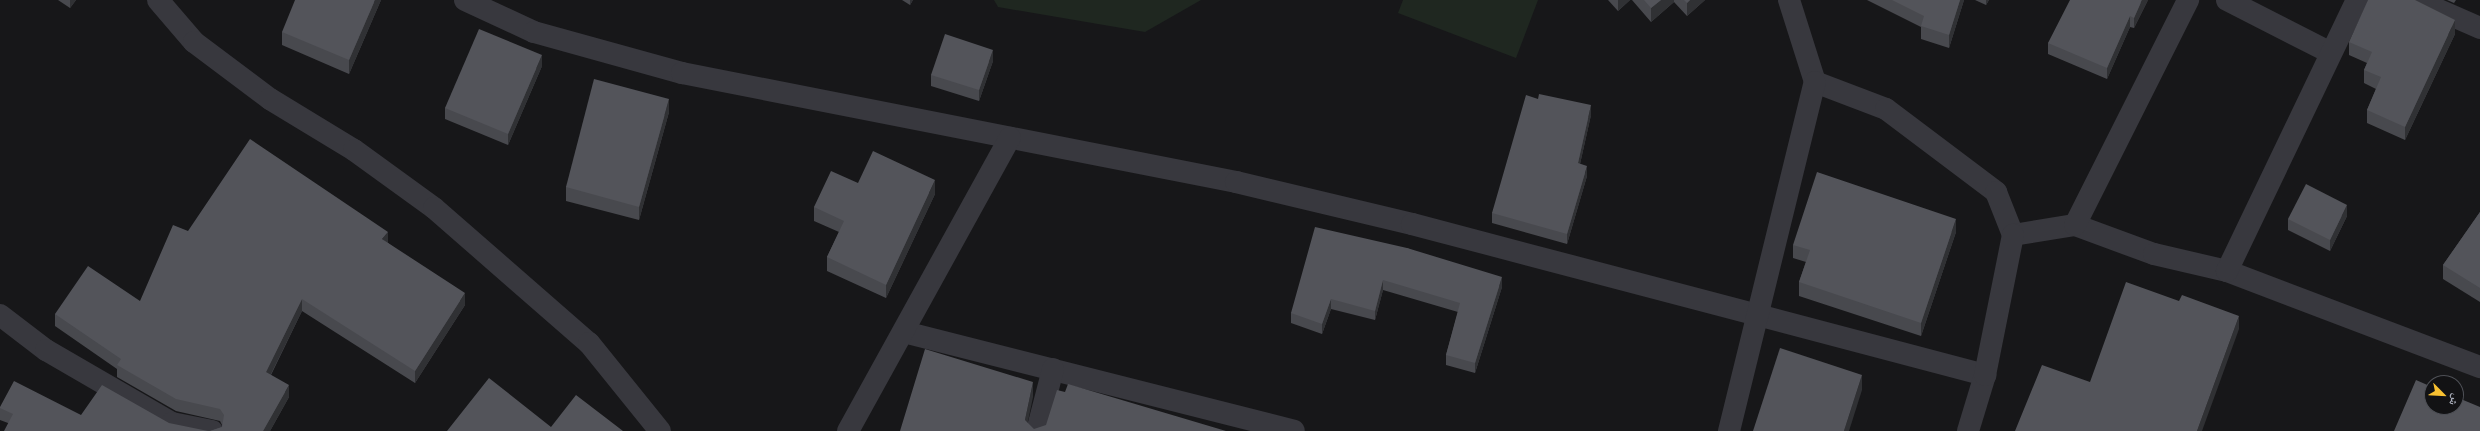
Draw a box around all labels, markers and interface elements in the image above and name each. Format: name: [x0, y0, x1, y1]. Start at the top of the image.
north arrow: [2424, 375, 2464, 415]
text: ش: [2445, 391, 2464, 408]

